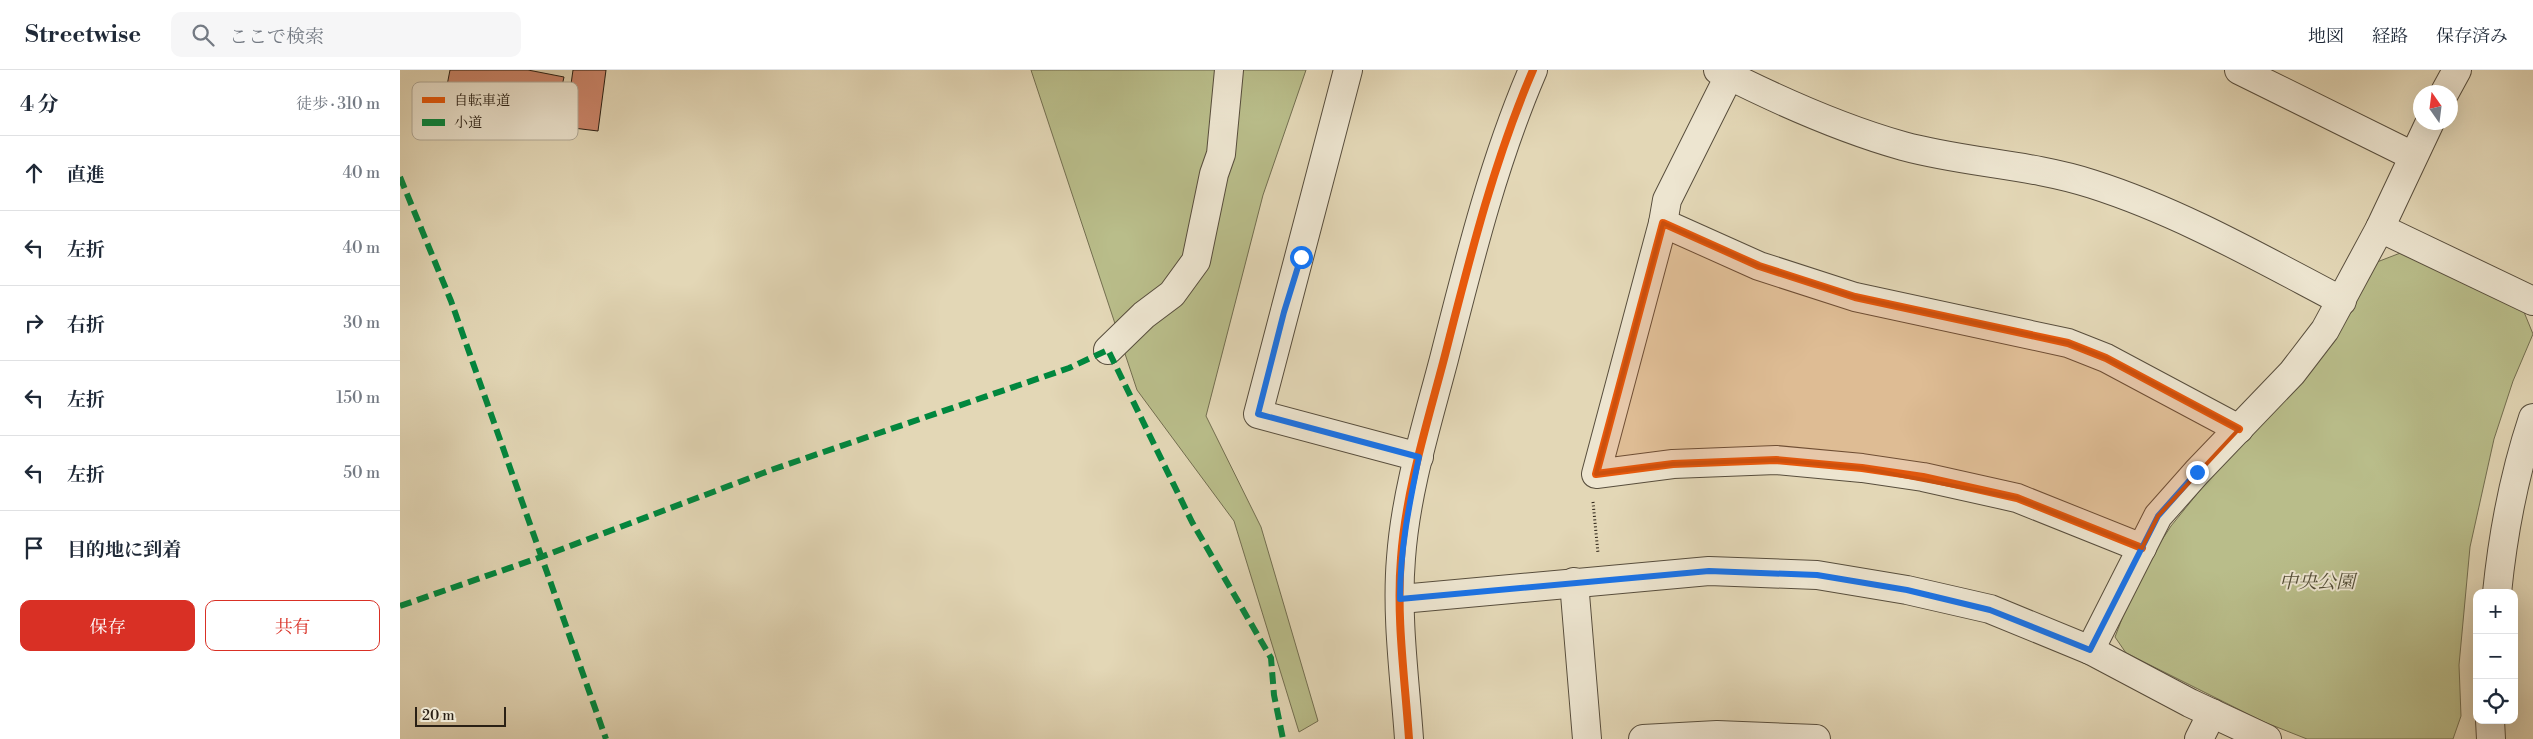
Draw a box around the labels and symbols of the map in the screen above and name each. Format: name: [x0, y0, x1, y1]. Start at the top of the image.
legend: [412, 82, 578, 140]
north arrow: [2413, 85, 2458, 130]
text: 自転車道: [454, 92, 510, 110]
text: 小道: [454, 114, 482, 132]
route start: [1290, 246, 1313, 269]
route end: [2186, 461, 2209, 484]
park label: 中央公園: [2279, 570, 2358, 594]
scale bar: [415, 704, 506, 727]

